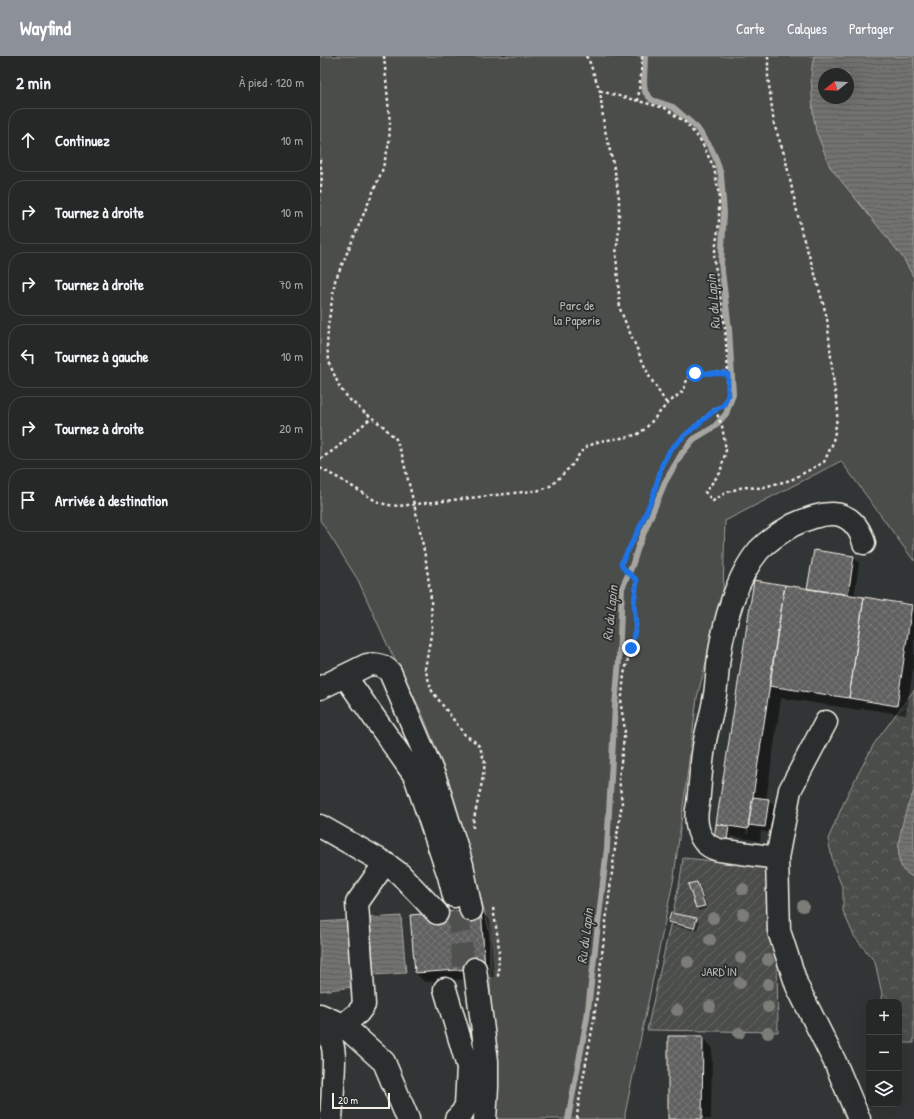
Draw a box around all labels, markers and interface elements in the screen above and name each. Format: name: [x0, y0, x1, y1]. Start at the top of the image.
text: Wayfind: [20, 15, 71, 41]
text: Carte: [736, 19, 765, 38]
text: Calques: [787, 19, 827, 38]
text: Partager: [849, 19, 894, 38]
north arrow: [818, 68, 854, 104]
text: 2 min: [16, 71, 51, 94]
text: À pied · 120 m: [239, 73, 304, 91]
icon: ahead: [17, 129, 39, 151]
text: Continuez: [55, 130, 110, 151]
text: 10 m: [281, 131, 303, 149]
icon: right: [17, 201, 39, 223]
text: Tournez à droite: [55, 202, 144, 223]
text: 10 m: [281, 203, 303, 221]
water label: Ru du Lapin: [700, 272, 725, 331]
icon: right: [17, 273, 39, 295]
text: Tournez à droite: [55, 274, 144, 295]
text: 70 m: [279, 275, 303, 293]
park label: Parc de la Paperie: [554, 296, 600, 329]
icon: left: [17, 345, 39, 367]
text: Tournez à gauche: [55, 346, 148, 367]
text: 10 m: [281, 347, 303, 365]
route start: [686, 364, 704, 382]
icon: right: [17, 417, 39, 439]
text: Tournez à droite: [55, 418, 144, 439]
text: 20 m: [279, 419, 303, 437]
icon: arrive: [17, 489, 39, 511]
text: Arrivée à destination: [55, 490, 168, 511]
water label: Ru du Lapin: [597, 583, 623, 642]
route end: [622, 639, 640, 657]
water label: Ru du Lapin: [572, 906, 599, 965]
park label: JARD'IN: [701, 962, 737, 980]
map controls: [866, 999, 902, 1107]
button: +: [866, 999, 902, 1035]
button: −: [866, 1035, 902, 1071]
button: layers: [866, 1071, 902, 1107]
scale bar: [332, 1091, 390, 1110]
text: 20 m: [338, 1093, 358, 1107]

